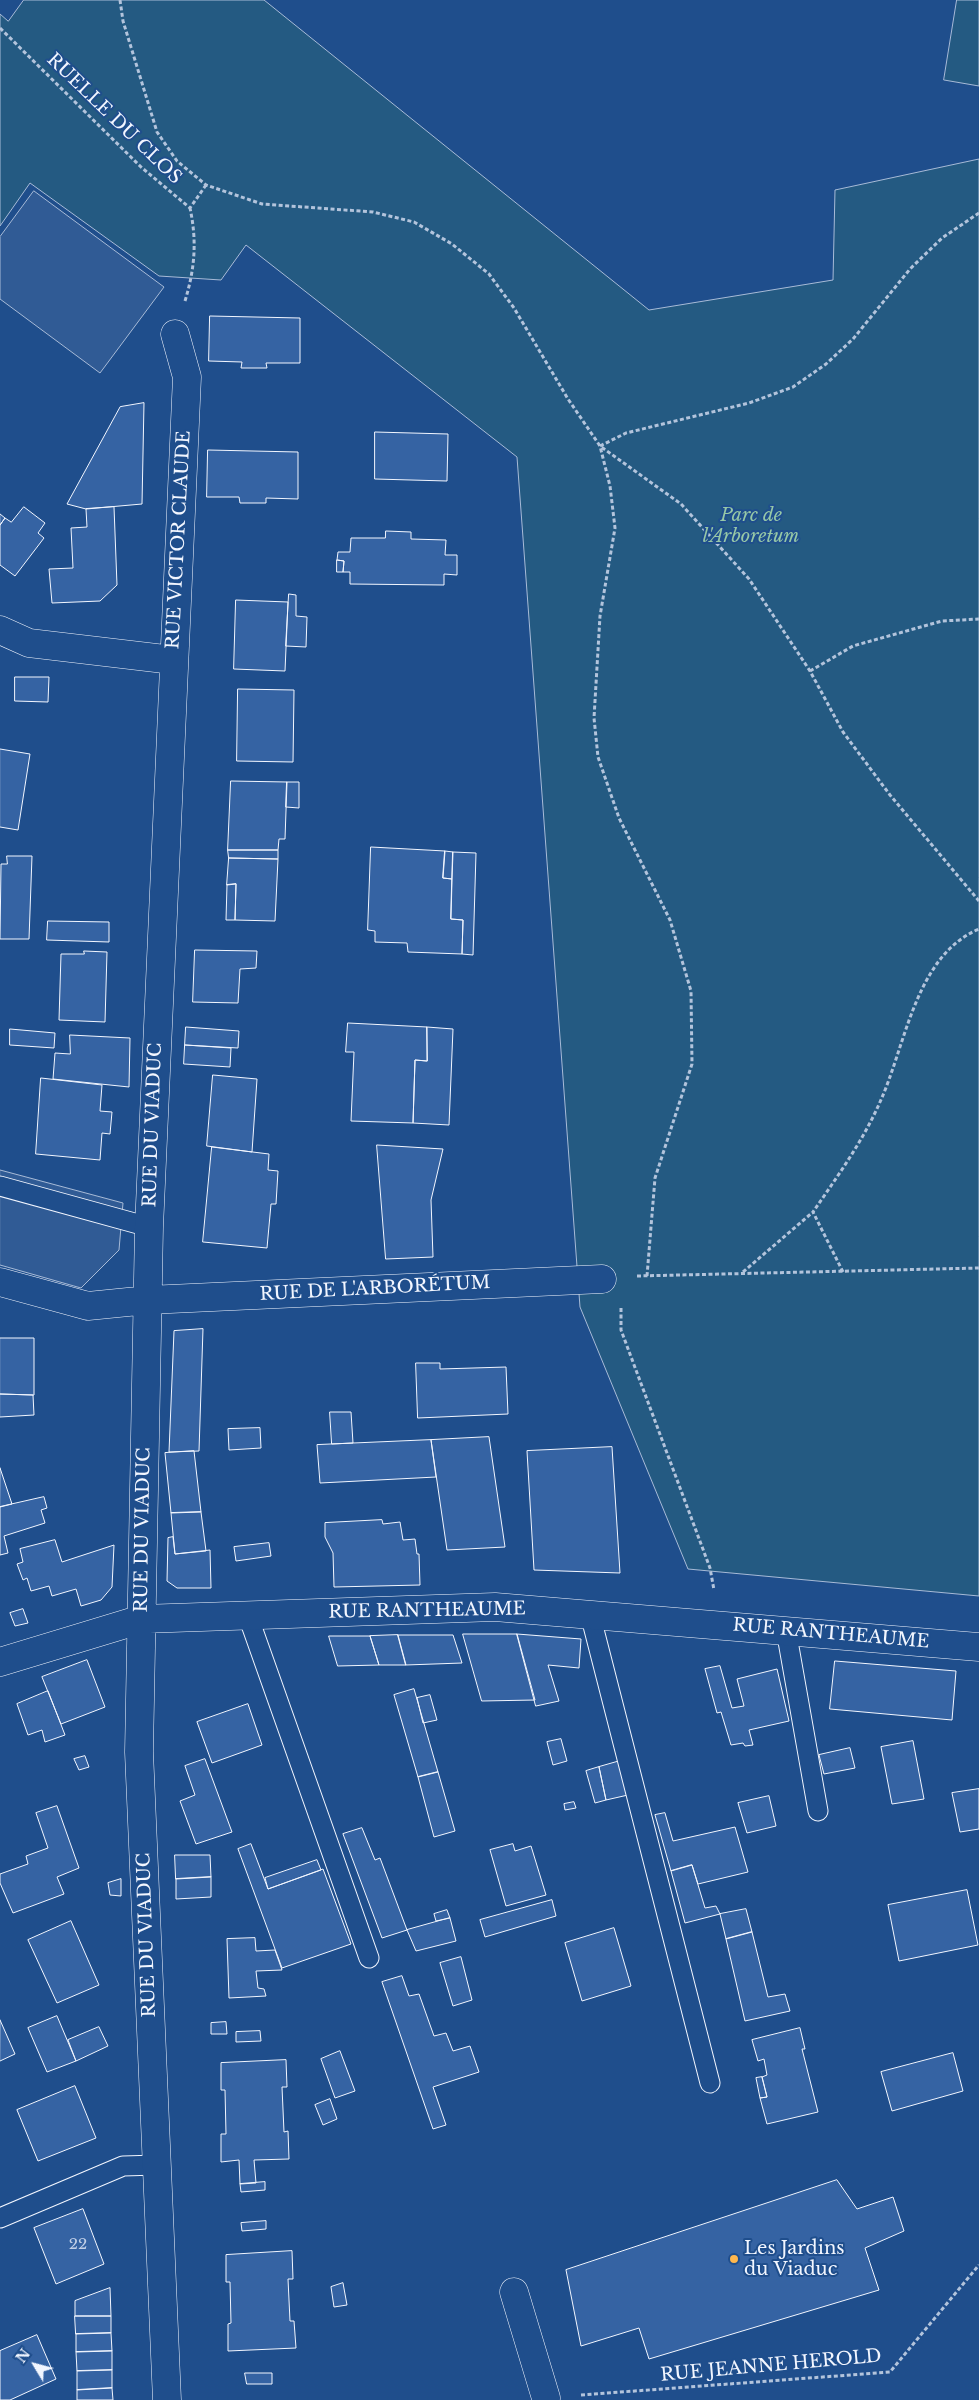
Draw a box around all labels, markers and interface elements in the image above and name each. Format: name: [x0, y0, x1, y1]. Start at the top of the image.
street label: RUELLE DU CLOS: [42, 49, 186, 189]
street label: RUE VICTOR CLAUDE: [162, 430, 196, 650]
park label: Parc de l'Arboretum: [703, 505, 799, 548]
street label: RUE DU VIADUC: [139, 1042, 167, 1208]
street label: RUE DE L'ARBORÉTUM: [259, 1272, 491, 1306]
street label: RUE DU VIADUC: [131, 1447, 155, 1613]
street label: RUE RANTHEAUME: [328, 1598, 526, 1624]
street label: RUE RANTHEAUME: [732, 1615, 930, 1653]
street label: RUE DU VIADUC: [133, 1852, 161, 2018]
house number: 22: [69, 2236, 87, 2254]
place label: Les Jardins du Viaduc: [744, 2238, 844, 2280]
marker: Les Jardins du Viaduc: [728, 2253, 740, 2265]
north arrow: [10, 2340, 60, 2390]
text: N: [12, 2345, 34, 2367]
street label: RUE JEANNE HEROLD: [660, 2346, 882, 2386]

